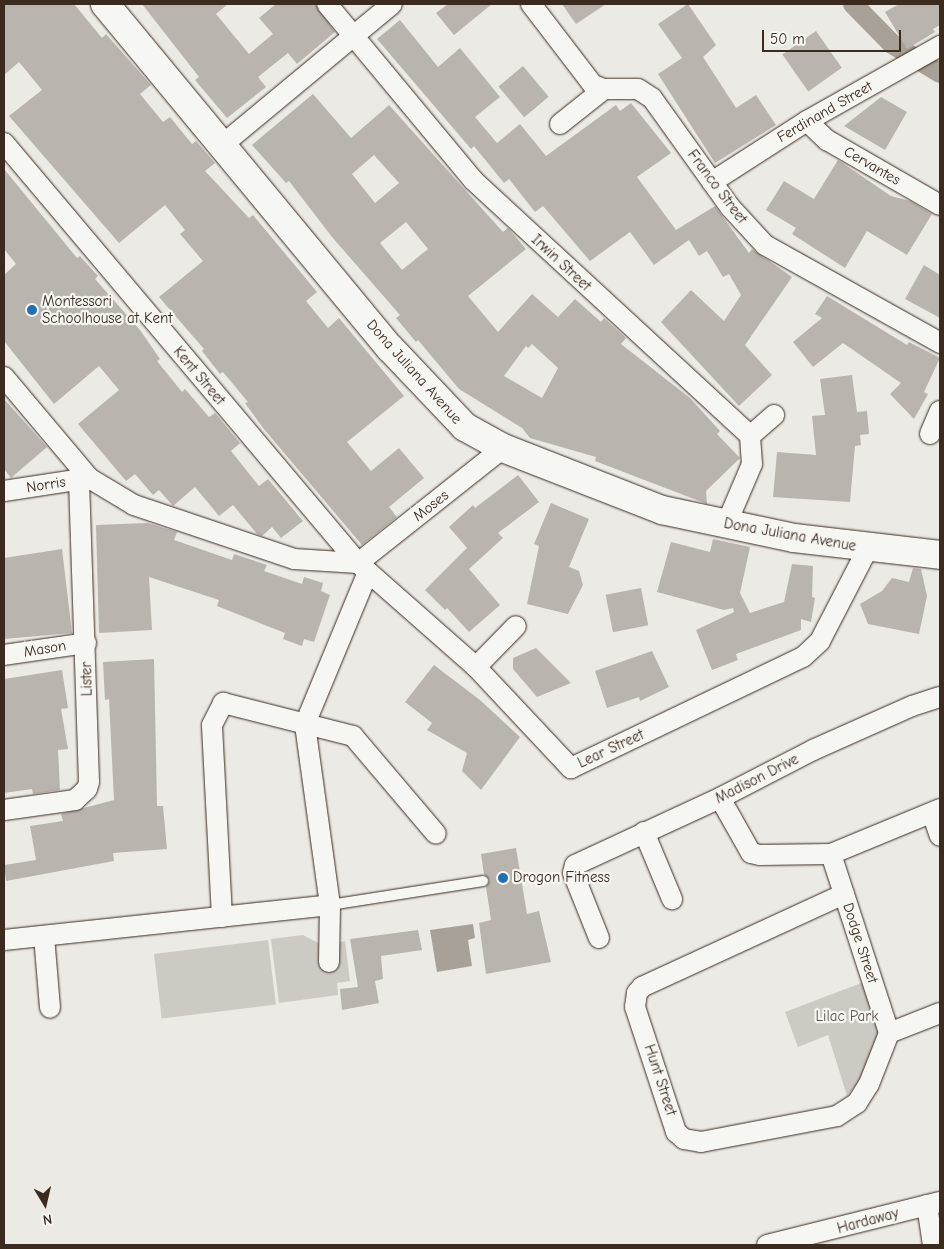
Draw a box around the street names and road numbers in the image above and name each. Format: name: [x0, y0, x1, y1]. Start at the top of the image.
street label: Ferdinand Street: [774, 77, 876, 147]
street label: Cervantes: [841, 143, 903, 189]
street label: Franco Street: [683, 146, 751, 228]
street label: Irwin Street: [527, 231, 595, 295]
street label: Dona Juliana Avenue: [362, 316, 466, 428]
street label: Kent Street: [169, 343, 229, 409]
street label: Norris: [25, 473, 67, 497]
street label: Moses: [410, 486, 452, 526]
street label: Dona Juliana Avenue: [722, 514, 858, 556]
street label: Mason: [22, 637, 68, 661]
street label: Lister: [78, 662, 96, 696]
street label: Lear Street: [575, 726, 647, 772]
street label: Madison Drive: [712, 750, 802, 808]
street label: Dodge Street: [839, 901, 881, 985]
street label: Hunt Street: [640, 1042, 680, 1118]
street label: Hardaway: [835, 1204, 901, 1238]

